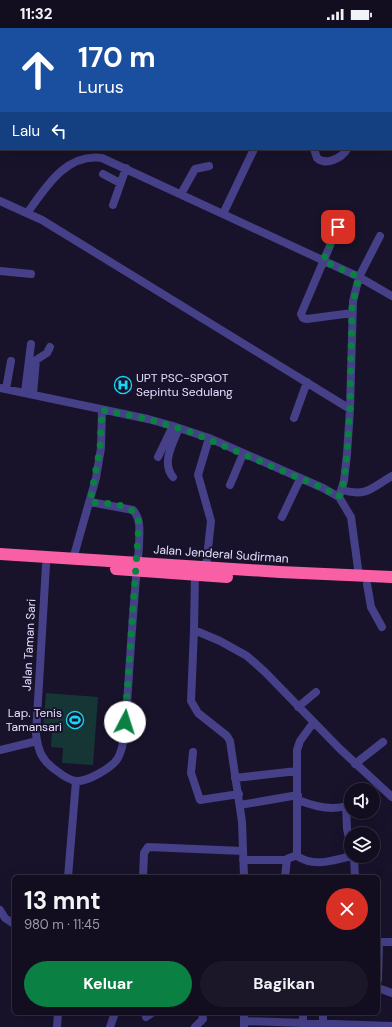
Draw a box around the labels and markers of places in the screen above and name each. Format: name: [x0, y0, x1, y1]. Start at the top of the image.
pin: [321, 210, 355, 244]
place label: UPT PSC-SPGOT Sepintu Sedulang: [136, 370, 233, 400]
hospital icon: UPT PSC-SPGOT Sepintu Sedulang: [113, 375, 133, 395]
place label: Lap. Tenis Tamansari: [6, 705, 62, 735]
sports icon: Lap. Tenis Tamansari: [65, 710, 85, 730]

